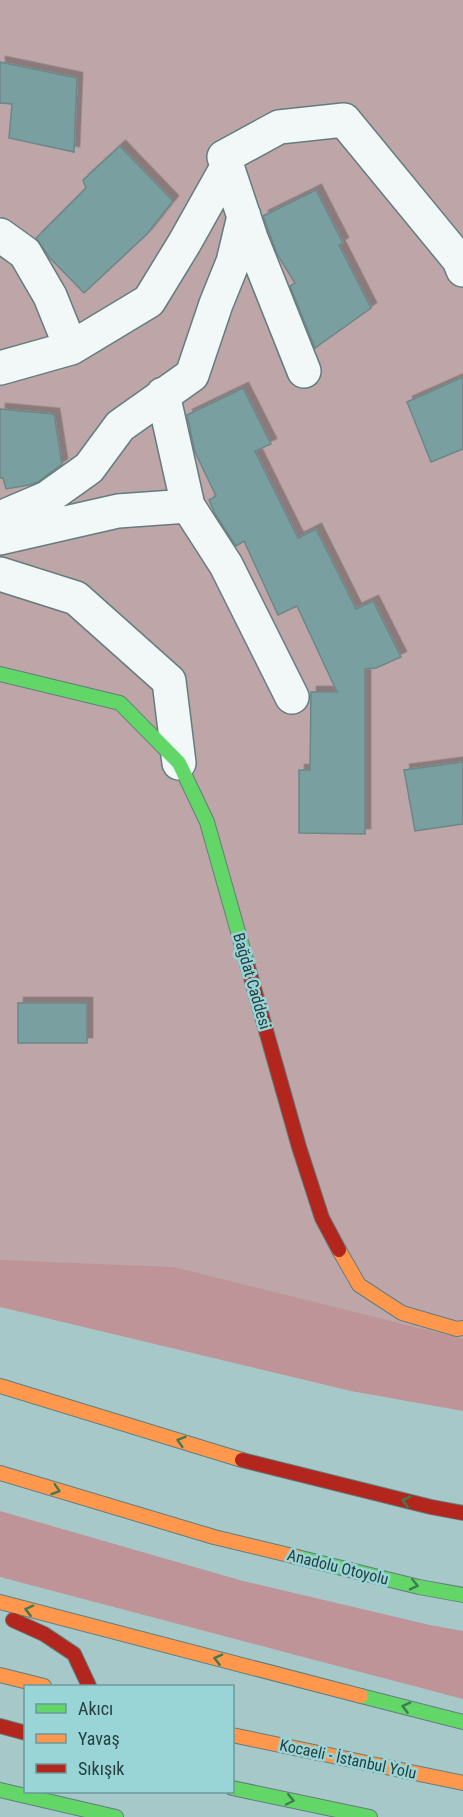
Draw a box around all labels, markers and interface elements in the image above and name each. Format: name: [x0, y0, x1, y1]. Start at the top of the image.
street label: Bağdat Caddesi: [229, 931, 275, 1031]
one-way arrow: [176, 1436, 186, 1448]
one-way arrow: [50, 1483, 61, 1495]
one-way arrow: [401, 1495, 411, 1508]
street label: Anadolu Otoyolu: [285, 1545, 391, 1589]
one-way arrow: [409, 1578, 419, 1591]
one-way arrow: [24, 1604, 34, 1617]
one-way arrow: [213, 1653, 223, 1666]
legend: [24, 1685, 234, 1793]
text: Akıcı: [78, 1698, 113, 1719]
one-way arrow: [402, 1702, 412, 1715]
text: Yavaş: [78, 1728, 120, 1749]
street label: Kocaeli - İstanbul Yolu: [278, 1735, 418, 1783]
text: Sıkışık: [78, 1758, 124, 1779]
one-way arrow: [284, 1793, 294, 1806]

